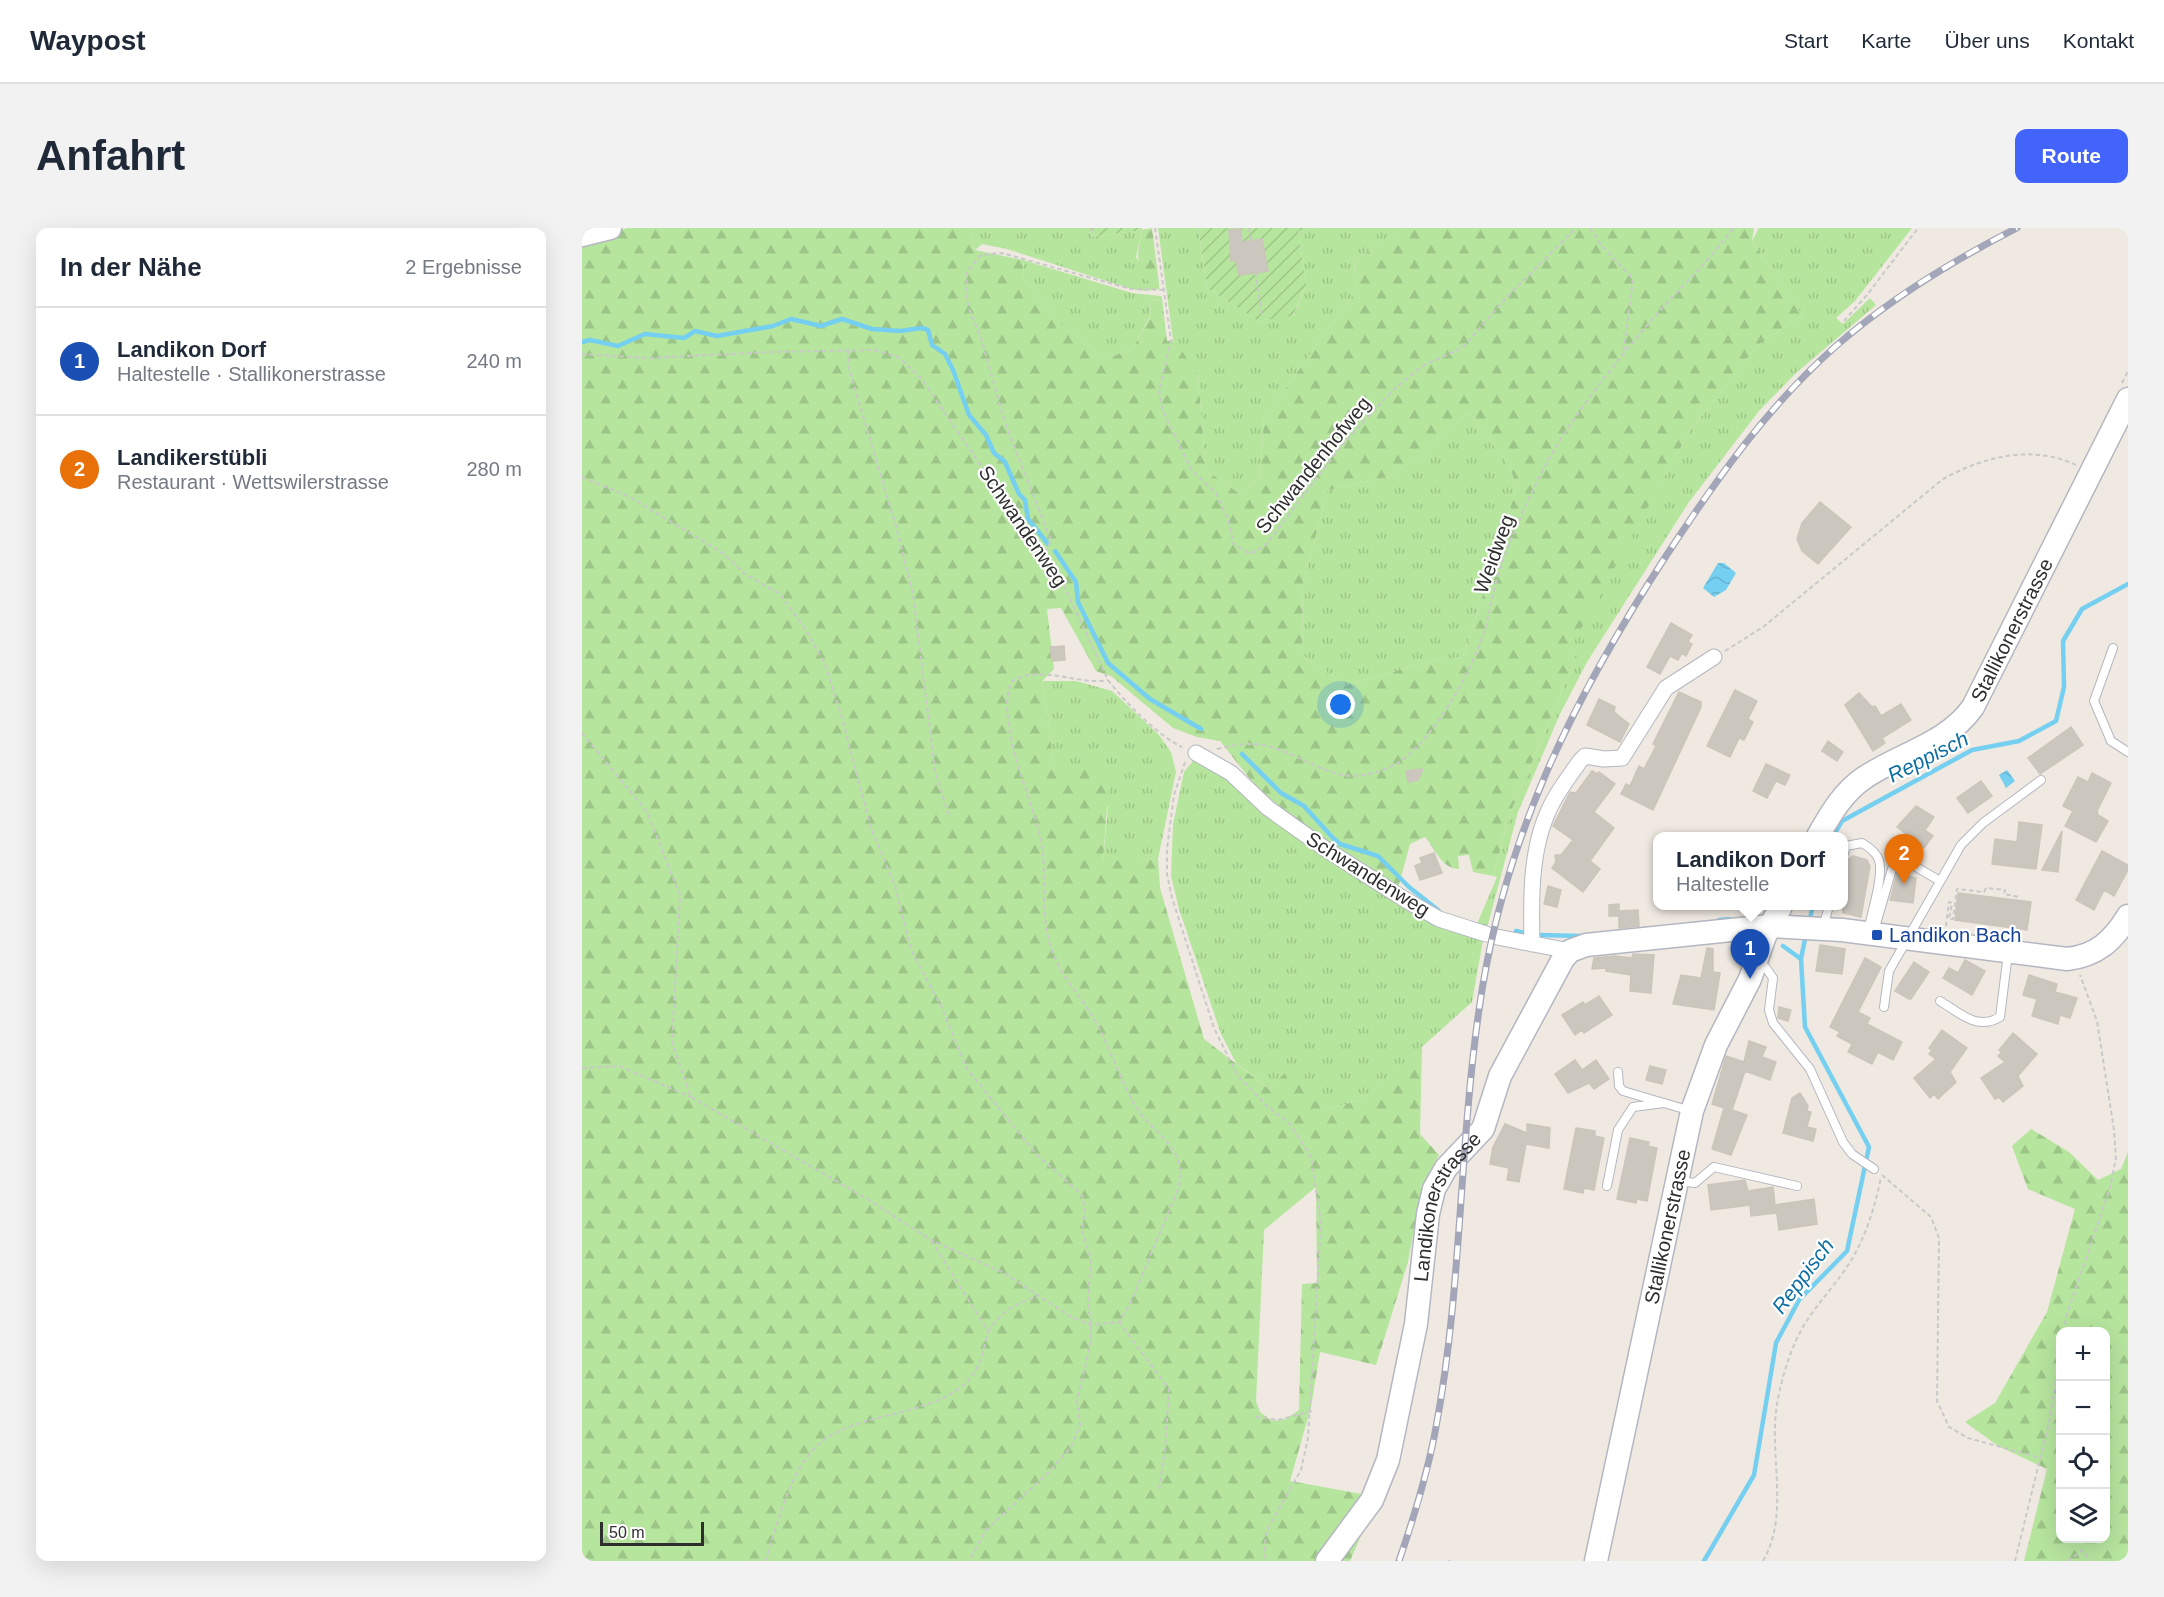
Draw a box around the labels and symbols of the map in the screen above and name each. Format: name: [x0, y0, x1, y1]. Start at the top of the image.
street label: Schwandenhofweg: [1251, 392, 1375, 538]
street label: Schwandenweg: [974, 461, 1072, 591]
street label: Weidweg: [1470, 512, 1518, 596]
street label: Stallikonerstrasse: [1966, 555, 2057, 706]
your location: [1326, 690, 1355, 719]
water label: Reppisch: [1884, 726, 1972, 787]
street label: Schwandenweg: [1302, 827, 1434, 921]
pin: 2: [1884, 834, 1924, 884]
place label: Landikon Bach: [1889, 924, 2021, 946]
marker: Landikon Bach: [1870, 928, 1884, 942]
pin: 1: [1730, 930, 1770, 979]
street label: Landikonerstrasse: [1410, 1127, 1485, 1283]
street label: Stallikonerstrasse: [1640, 1147, 1695, 1306]
water label: Reppisch: [1767, 1234, 1838, 1318]
scale bar: [600, 1519, 704, 1546]

